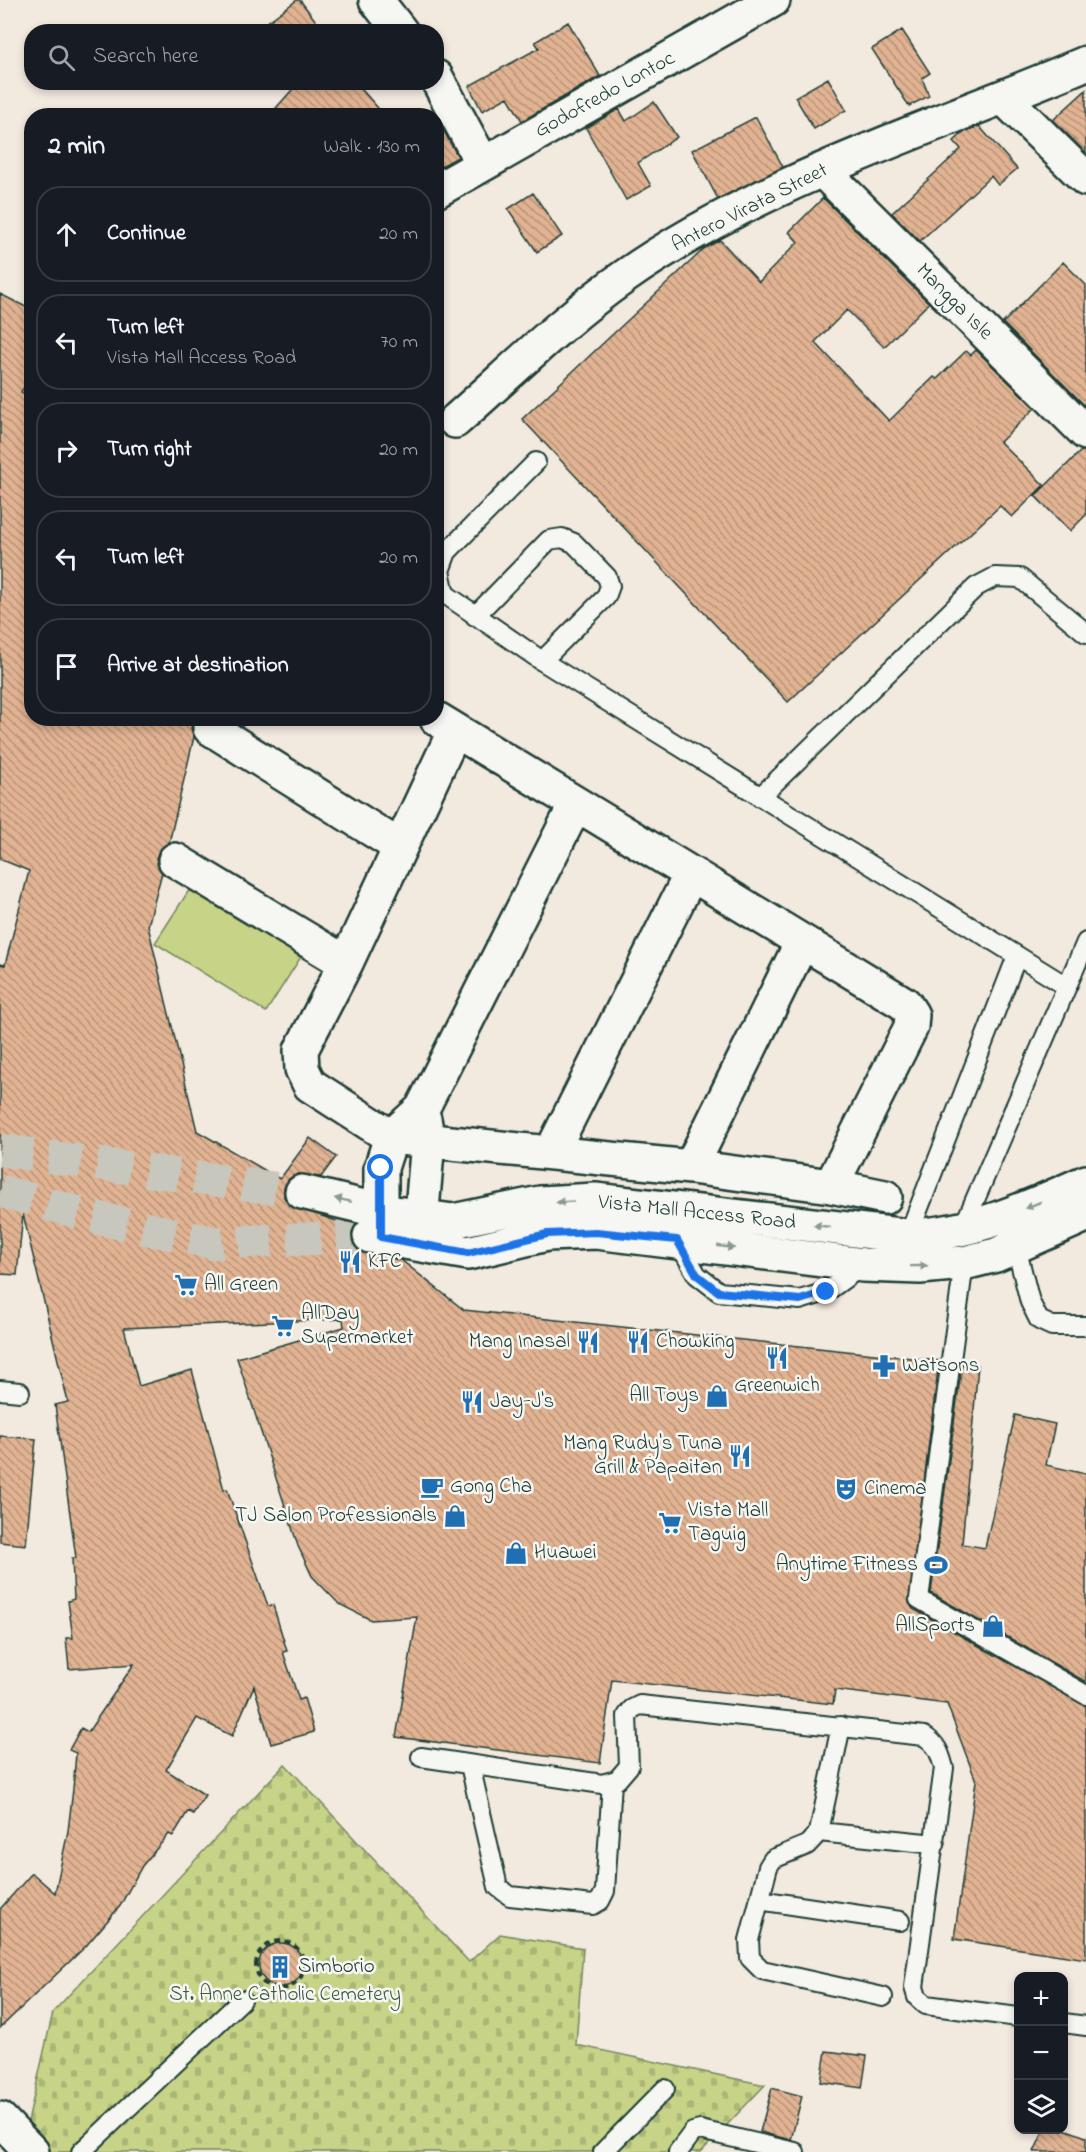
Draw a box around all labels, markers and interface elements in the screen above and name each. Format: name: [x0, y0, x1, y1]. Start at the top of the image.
search box: [24, 24, 444, 90]
icon: search: [45, 41, 78, 74]
text: Search here: [93, 41, 198, 73]
street label: Godofredo Lontoc: [529, 44, 681, 146]
text: 2 min: [48, 128, 105, 166]
text: Walk · 130 m: [324, 133, 420, 162]
street label: Antero Virata Street: [667, 156, 833, 260]
icon: ahead: [50, 218, 83, 251]
text: Continue: [107, 218, 186, 250]
text: 20 m: [379, 220, 418, 249]
street label: Mangga Isle: [907, 257, 1000, 349]
text: Turn left: [107, 312, 184, 344]
icon: left: [50, 326, 83, 359]
text: 70 m: [381, 328, 418, 357]
text: Vista Mall Access Road: [107, 344, 296, 373]
icon: right: [50, 434, 83, 467]
text: Turn right: [107, 434, 192, 466]
text: 20 m: [379, 436, 418, 465]
icon: left: [50, 542, 83, 575]
text: Turn left: [107, 542, 184, 574]
text: 20 m: [379, 544, 418, 573]
icon: arrive: [50, 650, 83, 683]
text: Arrive at destination: [107, 650, 289, 682]
route start: [367, 1154, 393, 1180]
street label: Vista Mall Access Road: [596, 1188, 798, 1238]
one-way arrow: [333, 1195, 352, 1205]
one-way arrow: [556, 1197, 575, 1207]
one-way arrow: [1023, 1201, 1041, 1211]
one-way arrow: [812, 1222, 831, 1231]
one-way arrow: [716, 1242, 735, 1251]
place label: KFC: [368, 1247, 402, 1277]
restaurant icon: KFC: [337, 1249, 363, 1275]
one-way arrow: [910, 1262, 929, 1271]
place label: All Green: [204, 1270, 278, 1300]
supermarket icon: All Green: [173, 1272, 199, 1298]
route end: [812, 1278, 838, 1304]
place label: AllDay Supermarket: [301, 1299, 414, 1353]
supermarket icon: AllDay Supermarket: [270, 1313, 296, 1339]
place label: Mang Inasal: [469, 1327, 570, 1359]
place label: Chowking: [656, 1327, 735, 1359]
restaurant icon: Mang Inasal: [575, 1329, 601, 1355]
restaurant icon: Chowking: [625, 1329, 651, 1355]
restaurant icon: Greenwich: [764, 1345, 790, 1371]
place label: Watsons: [902, 1351, 979, 1381]
pharmacy icon: Watsons: [871, 1353, 897, 1379]
place label: Greenwich: [734, 1371, 820, 1401]
place label: All Toys: [629, 1381, 699, 1413]
shop icon: All Toys: [704, 1383, 730, 1409]
place label: Jay-J's: [490, 1387, 554, 1419]
restaurant icon: Jay-J's: [459, 1389, 485, 1415]
place label: Mang Rudy's Tuna Grill & Papaitan: [563, 1429, 722, 1483]
restaurant icon: Mang Rudy's Tuna Grill & Papaitan: [727, 1443, 753, 1469]
place label: Gong Cha: [450, 1472, 532, 1504]
cafe icon: Gong Cha: [419, 1474, 445, 1500]
place label: Cinema: [864, 1474, 927, 1504]
theatre icon: Cinema: [833, 1476, 859, 1502]
place label: Vista Mall Taguig: [687, 1496, 768, 1552]
place label: TJ Salon Professionals: [235, 1501, 437, 1531]
shop icon: TJ Salon Professionals: [442, 1503, 468, 1529]
supermarket icon: Vista Mall Taguig: [657, 1510, 683, 1536]
place label: Huawei: [534, 1538, 596, 1568]
shop icon: Huawei: [503, 1540, 529, 1566]
place label: Anytime Fitness: [776, 1550, 918, 1582]
sports icon: Anytime Fitness: [923, 1552, 949, 1578]
place label: AllSports: [895, 1611, 975, 1641]
shop icon: AllSports: [980, 1613, 1006, 1639]
place label: Simborio: [298, 1952, 375, 1982]
building icon: Simborio: [267, 1954, 293, 1980]
map controls: [1014, 1972, 1068, 2134]
button: +: [1014, 1972, 1068, 2026]
park label: St. Anne Catholic Cemetery: [169, 1980, 401, 2012]
button: −: [1014, 2026, 1068, 2080]
button: layers: [1014, 2080, 1068, 2134]

